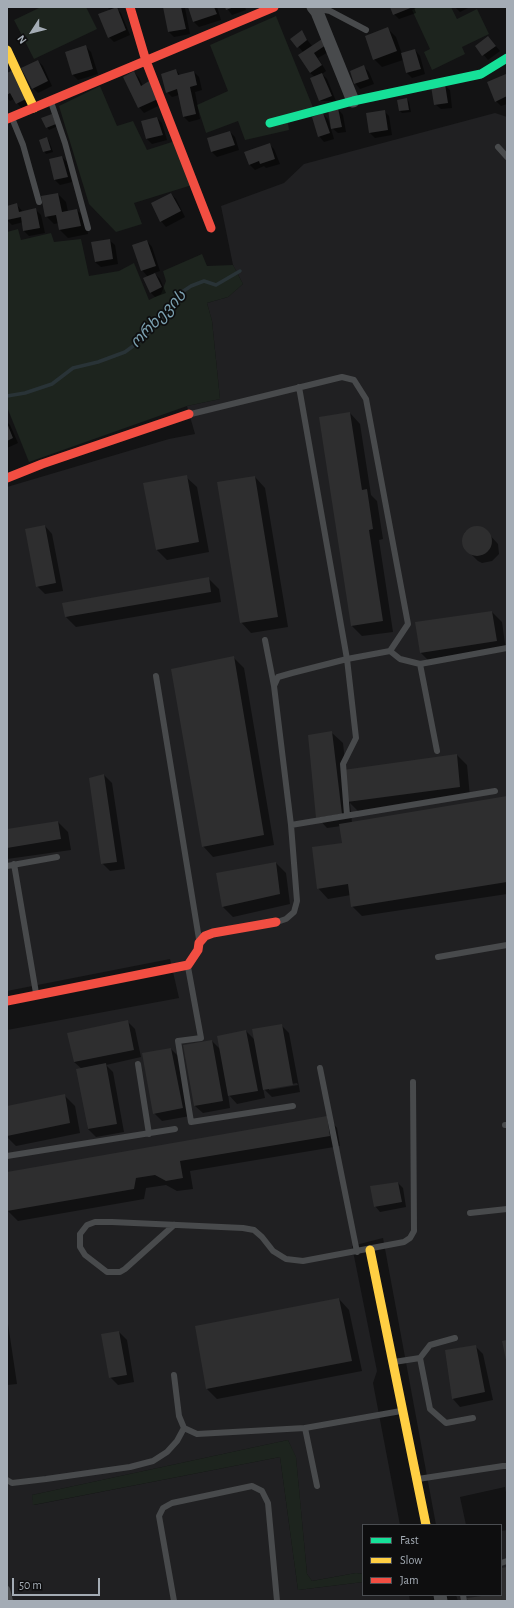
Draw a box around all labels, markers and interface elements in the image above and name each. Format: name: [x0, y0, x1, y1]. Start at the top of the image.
north arrow: [12, 12, 52, 52]
text: N: [15, 33, 29, 46]
water label: ორხევის: [126, 286, 190, 352]
legend: [362, 1524, 502, 1596]
text: Fast: [400, 1534, 419, 1546]
text: Slow: [400, 1554, 422, 1566]
scale bar: [14, 1570, 102, 1596]
text: Jam: [400, 1574, 419, 1586]
text: 50 m: [19, 1579, 42, 1591]

